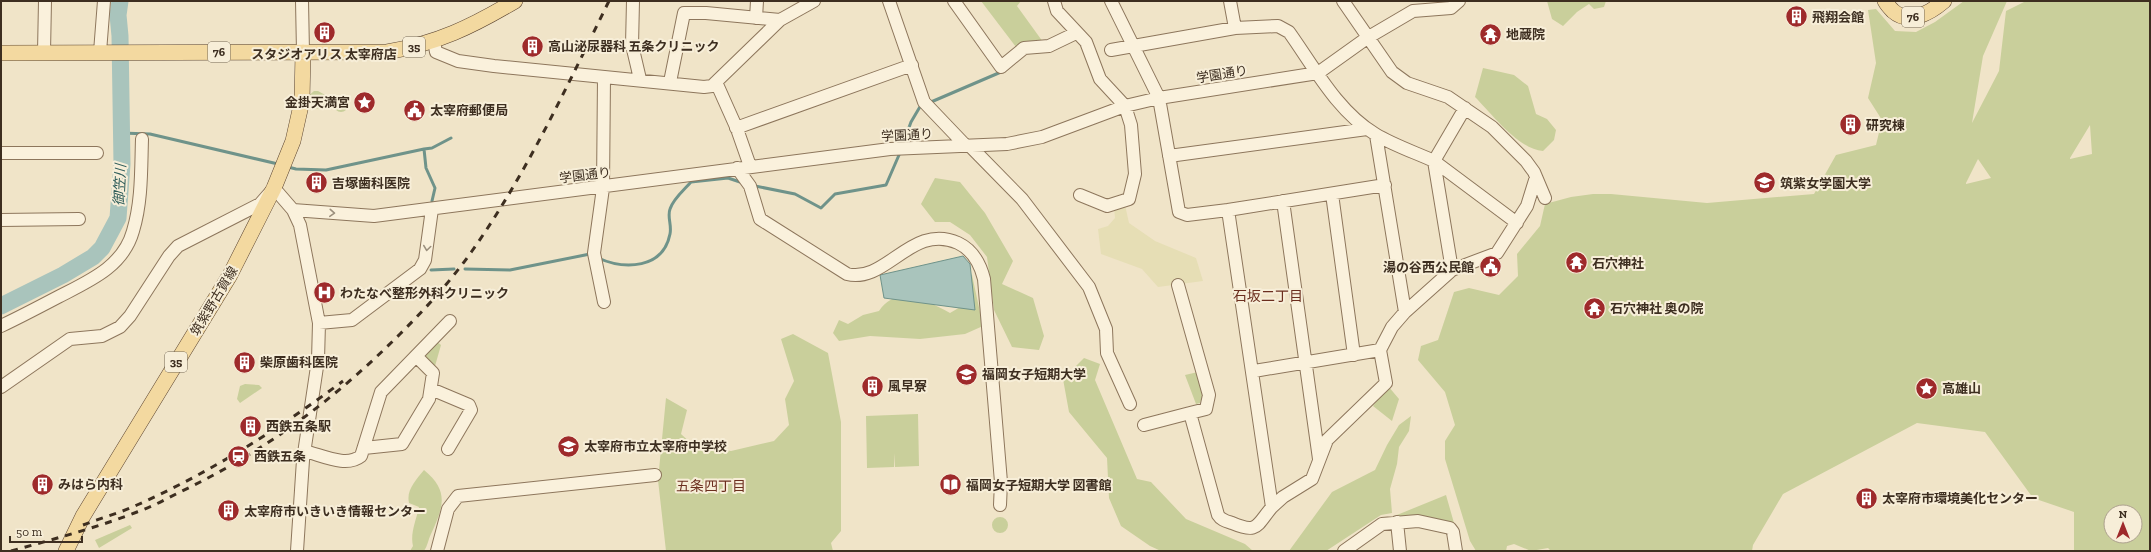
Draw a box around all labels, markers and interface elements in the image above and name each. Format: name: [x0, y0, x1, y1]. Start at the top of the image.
building icon: 飛翔会館: [1784, 4, 1810, 30]
road number: 76: [1902, 7, 1924, 27]
place label: 飛翔会館: [1812, 10, 1864, 25]
building icon: スタジオアリス 太宰府店: [311, 19, 337, 45]
temple icon: 地蔵院: [1477, 21, 1503, 47]
place label: 地蔵院: [1506, 27, 1545, 42]
building icon: 高山泌尿器科 五条クリニック: [520, 33, 546, 59]
road number: 35: [403, 37, 425, 57]
place label: 高山泌尿器科 五条クリニック: [548, 39, 719, 54]
road number: 76: [208, 42, 230, 62]
place label: スタジオアリス 太宰府店: [251, 47, 397, 62]
street label: 学園通り: [1195, 63, 1249, 85]
place icon: 金掛天満宮: [352, 89, 378, 115]
place label: 金掛天満宮: [285, 95, 350, 110]
public building icon: 太宰府郵便局: [401, 97, 427, 123]
place label: 太宰府郵便局: [430, 103, 508, 118]
building icon: 研究棟: [1838, 112, 1864, 138]
place label: 研究棟: [1866, 118, 1905, 133]
street label: 学園通り: [881, 126, 933, 144]
water label: 御笠川: [110, 162, 130, 206]
street label: 学園通り: [558, 164, 612, 186]
building icon: 吉塚歯科医院: [304, 170, 330, 196]
school or university icon: 筑紫女学園大学: [1751, 170, 1777, 196]
place label: 吉塚歯科医院: [332, 176, 410, 191]
place label: 筑紫女学園大学: [1780, 176, 1871, 191]
one-way arrow: [329, 208, 335, 217]
one-way arrow: [423, 245, 432, 251]
temple icon: 石穴神社: [1563, 250, 1589, 276]
public building icon: 湯の谷西公民館: [1477, 254, 1503, 280]
place label: 石穴神社: [1592, 256, 1644, 271]
place label: 湯の谷西公民館: [1383, 260, 1474, 275]
street label: 筑紫野古賀線: [187, 264, 241, 338]
hospital icon: わたなべ整形外科クリニック: [312, 280, 338, 306]
place label: わたなべ整形外科クリニック: [340, 286, 509, 301]
district label: 石坂二丁目: [1233, 288, 1303, 305]
temple icon: 石穴神社 奥の院: [1581, 295, 1607, 321]
place label: 石穴神社 奥の院: [1610, 301, 1703, 316]
building icon: 柴原歯科医院: [231, 349, 257, 375]
road number: 35: [165, 352, 187, 372]
place label: 柴原歯科医院: [260, 355, 338, 370]
school or university icon: 福岡女子短期大学: [953, 361, 979, 387]
place label: 福岡女子短期大学: [982, 367, 1086, 382]
building icon: 風早寮: [860, 373, 886, 399]
place icon: 高雄山: [1913, 375, 1939, 401]
place label: 風早寮: [888, 379, 927, 394]
place label: 高雄山: [1942, 381, 1981, 396]
building icon: 西鉄五条駅: [237, 413, 263, 439]
place label: 西鉄五条駅: [266, 419, 331, 434]
school or university icon: 太宰府市立太宰府中学校: [555, 433, 581, 459]
place label: 太宰府市立太宰府中学校: [584, 439, 727, 454]
station icon: 西鉄五条: [226, 443, 252, 469]
place label: 西鉄五条: [254, 449, 306, 464]
building icon: みはら内科: [29, 471, 55, 497]
library icon: 福岡女子短期大学 図書館: [937, 472, 963, 498]
place label: みはら内科: [58, 477, 123, 492]
district label: 五条四丁目: [676, 478, 746, 495]
place label: 福岡女子短期大学 図書館: [966, 478, 1111, 493]
building icon: 太宰府市環境美化センター: [1853, 485, 1879, 511]
place label: 太宰府市環境美化センター: [1882, 491, 2038, 506]
building icon: 太宰府市いきいき情報センター: [216, 498, 242, 524]
place label: 太宰府市いきいき情報センター: [244, 504, 426, 519]
north arrow: [2103, 504, 2143, 544]
text: N: [2119, 508, 2128, 521]
scale bar: [10, 518, 82, 544]
text: 50 m: [16, 525, 43, 539]

